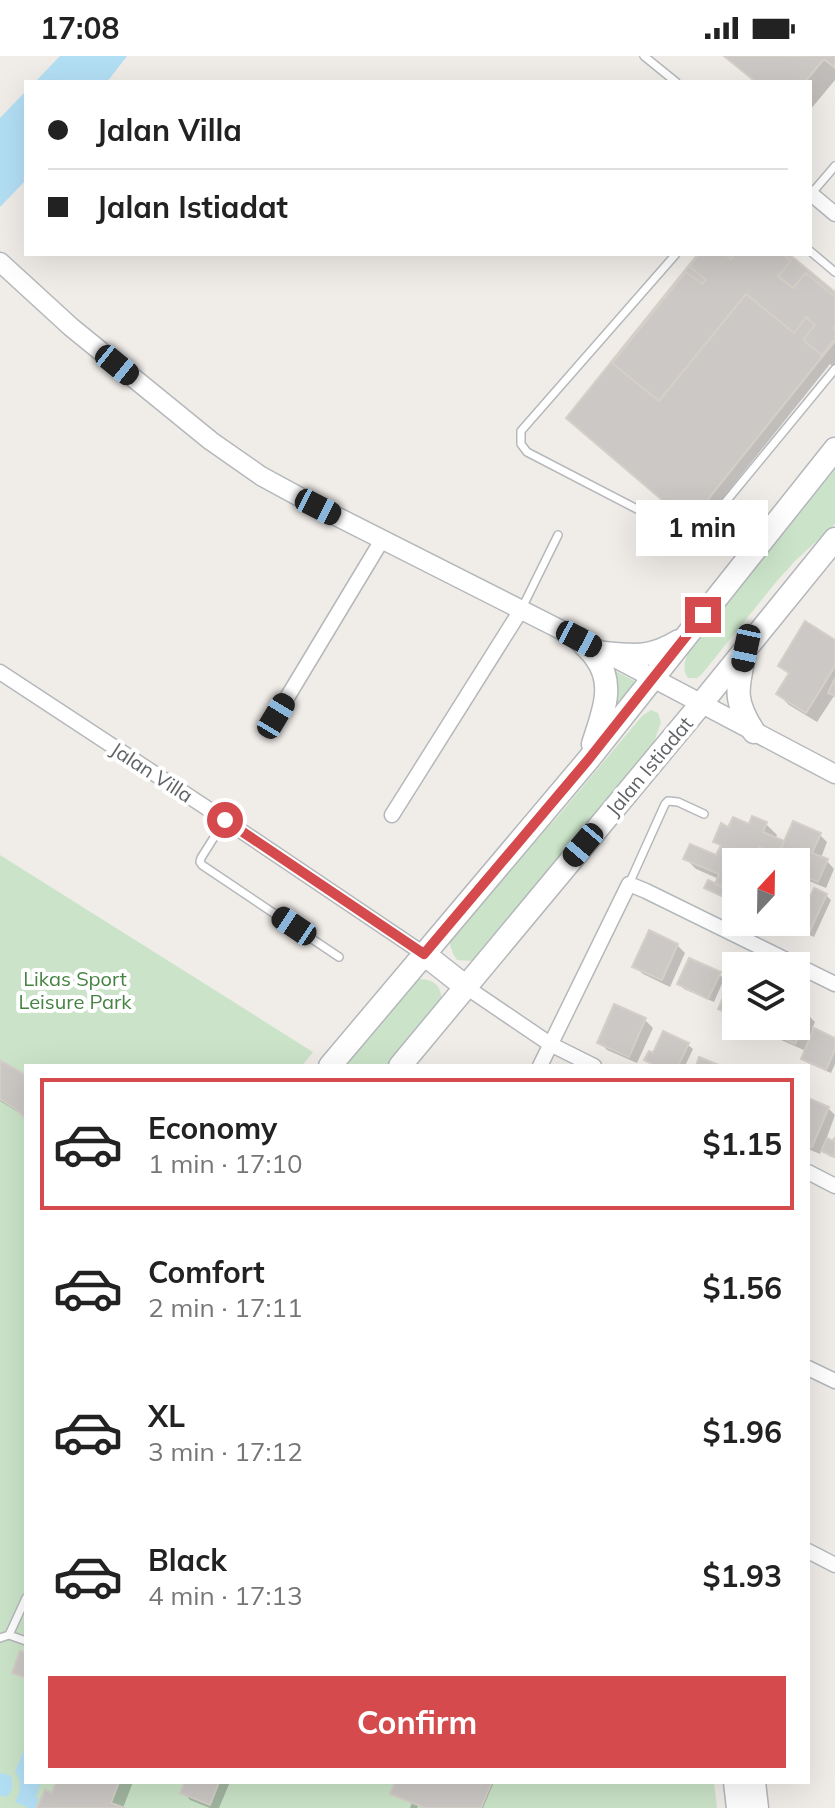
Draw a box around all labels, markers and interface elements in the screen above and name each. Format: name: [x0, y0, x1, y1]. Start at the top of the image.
text: 17:08: [40, 9, 119, 47]
text: Jalan Villa: [96, 111, 242, 149]
text: Jalan Istiadat: [96, 188, 288, 226]
car: [91, 341, 143, 389]
car: [291, 485, 345, 529]
callout: 1 min: [637, 499, 769, 555]
text: 1 min: [668, 511, 736, 544]
route end: [685, 597, 721, 633]
car: [552, 617, 606, 661]
car: [729, 622, 763, 674]
car: [253, 689, 299, 743]
street label: Jalan Istiadat: [600, 711, 698, 821]
street label: Jalan Villa: [106, 736, 198, 808]
route start: [207, 802, 243, 838]
car: [558, 819, 608, 871]
north arrow: [722, 848, 810, 936]
map controls: [722, 848, 810, 1040]
car: [267, 903, 321, 949]
button: layers: [722, 952, 810, 1040]
park label: Likas Sport Leisure Park: [18, 966, 132, 1014]
icon: car: [52, 1108, 124, 1180]
text: Economy: [148, 1109, 277, 1147]
text: $1.15: [703, 1125, 782, 1163]
text: 1 min · 17:10: [148, 1147, 303, 1180]
icon: car: [52, 1252, 124, 1324]
text: Comfort: [148, 1253, 265, 1291]
text: $1.56: [703, 1269, 782, 1307]
text: 2 min · 17:11: [148, 1291, 303, 1324]
icon: car: [52, 1396, 124, 1468]
text: XL: [148, 1397, 185, 1435]
text: $1.96: [703, 1413, 782, 1451]
text: 3 min · 17:12: [148, 1435, 303, 1468]
icon: car: [52, 1540, 124, 1612]
text: Black: [148, 1541, 227, 1579]
text: $1.93: [703, 1557, 782, 1595]
text: 4 min · 17:13: [148, 1579, 303, 1612]
button: Confirm: [48, 1676, 786, 1768]

